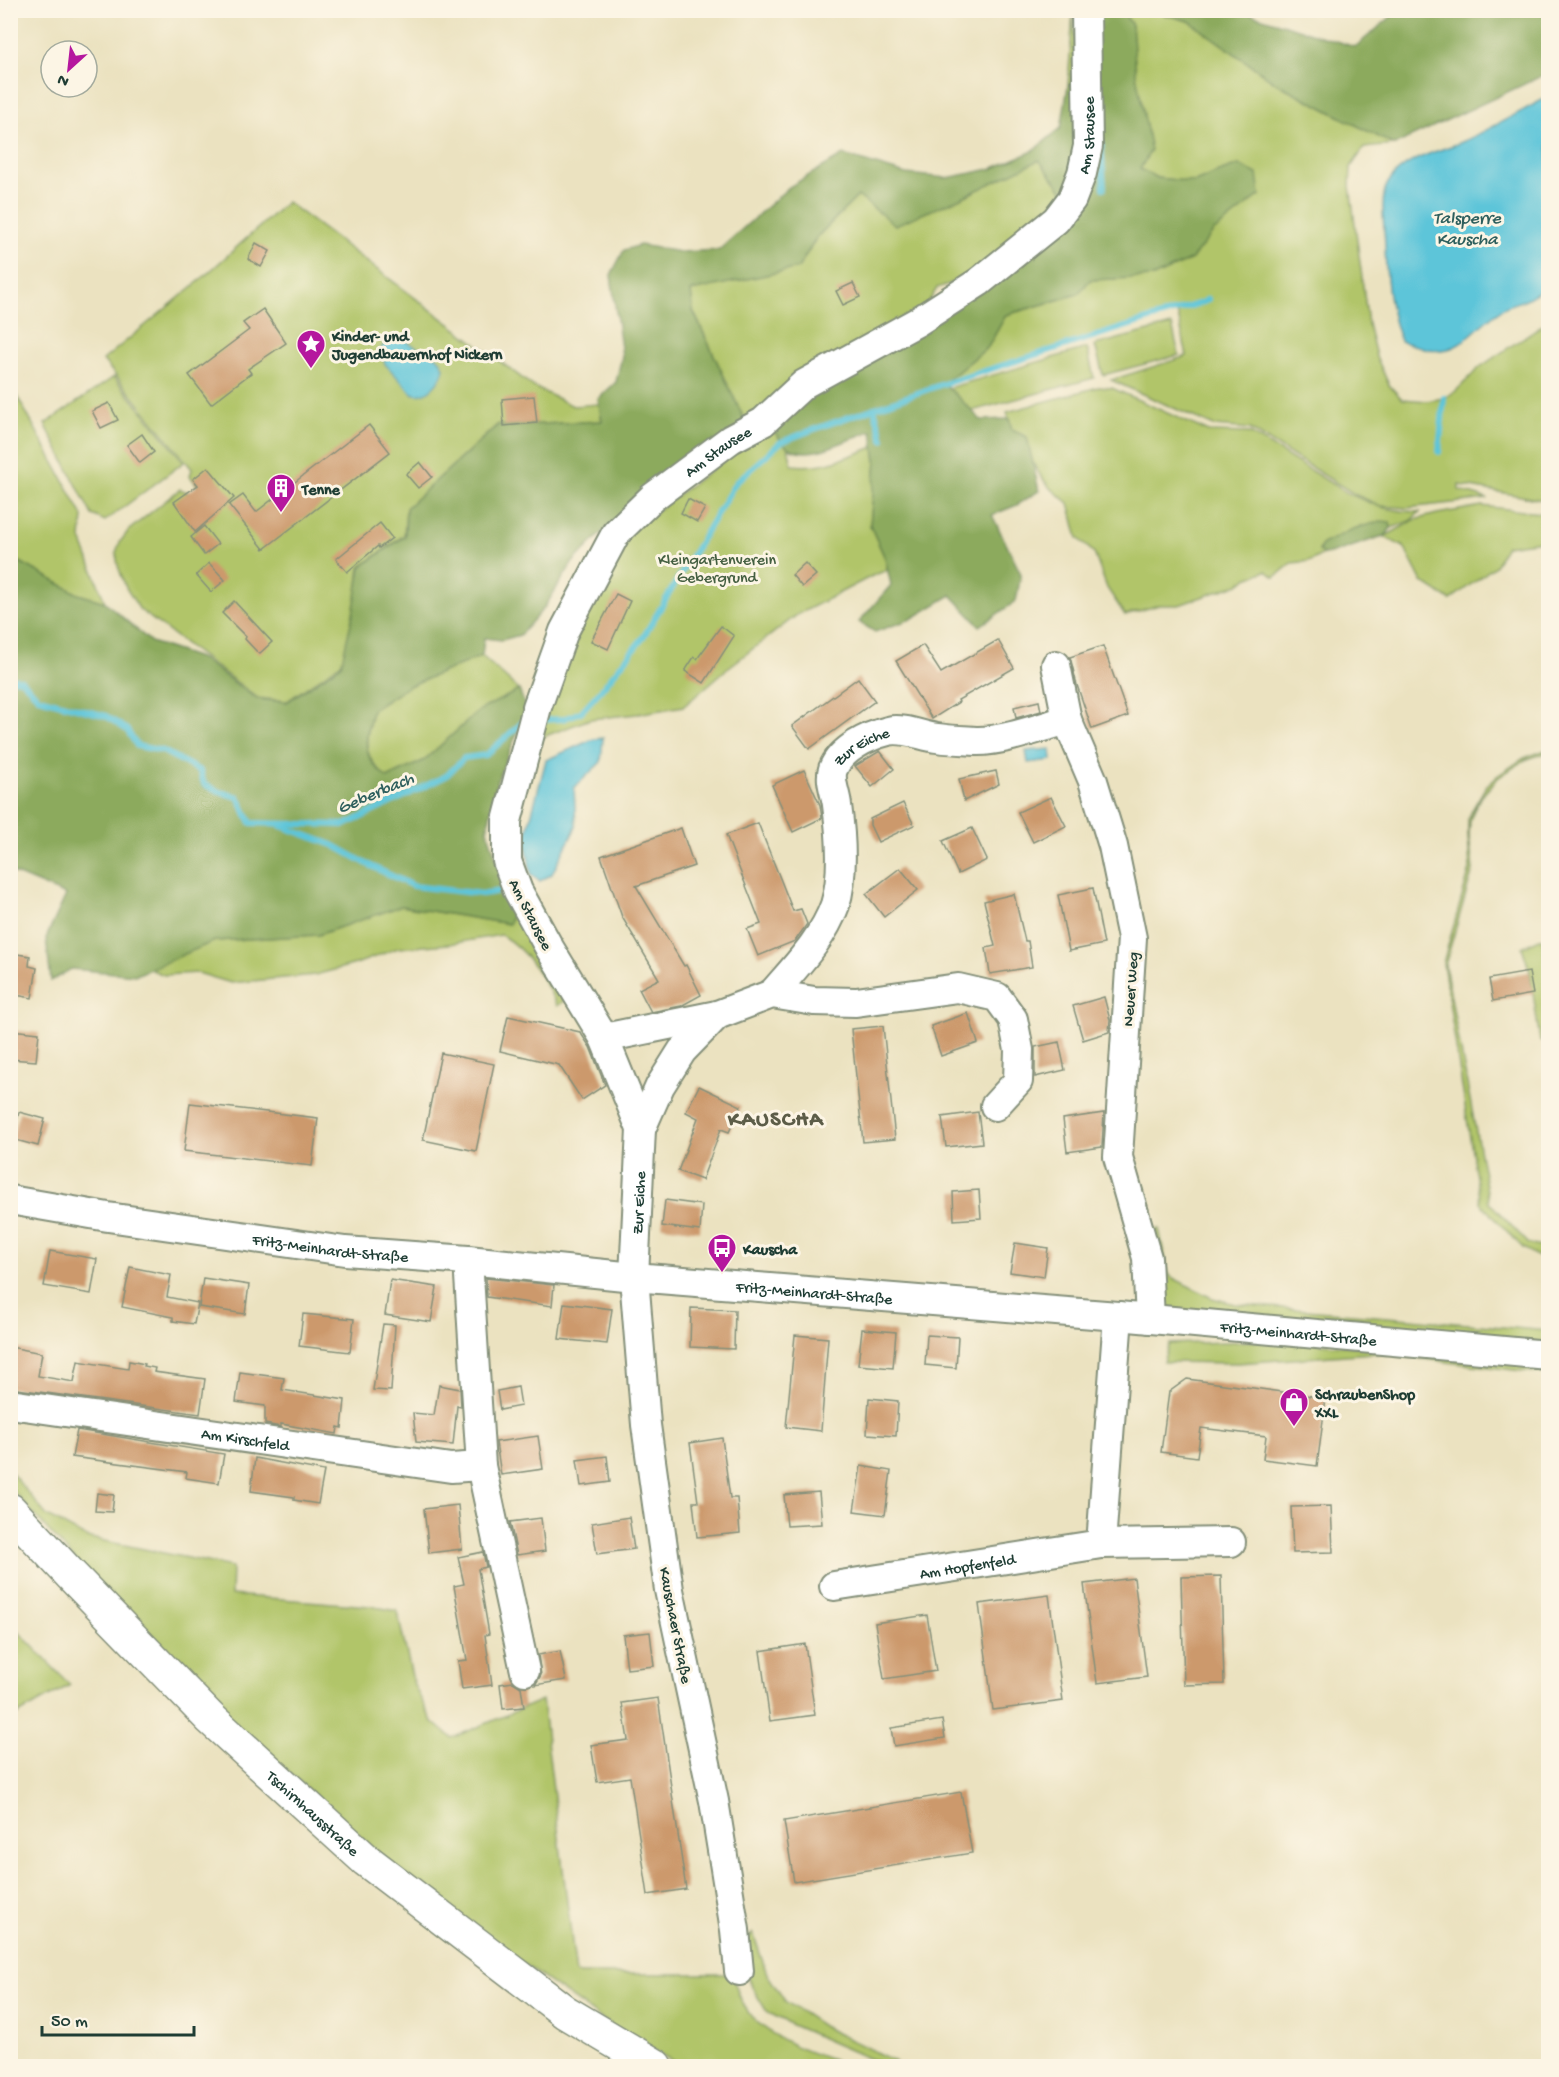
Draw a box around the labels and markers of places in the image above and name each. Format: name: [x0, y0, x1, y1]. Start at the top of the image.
place icon: Kinder- und Jugendbauernhof Nickern: [295, 328, 327, 370]
place label: Kinder- und Jugendbauernhof Nickern: [331, 329, 503, 366]
building icon: Tenne: [265, 472, 297, 514]
place label: Tenne: [300, 482, 341, 501]
bus stop icon: Kauscha: [706, 1232, 738, 1274]
place label: Kauscha: [742, 1242, 798, 1261]
shop icon: SchraubenShop XXL: [1278, 1386, 1310, 1428]
place label: SchraubenShop XXL: [1314, 1387, 1415, 1424]

